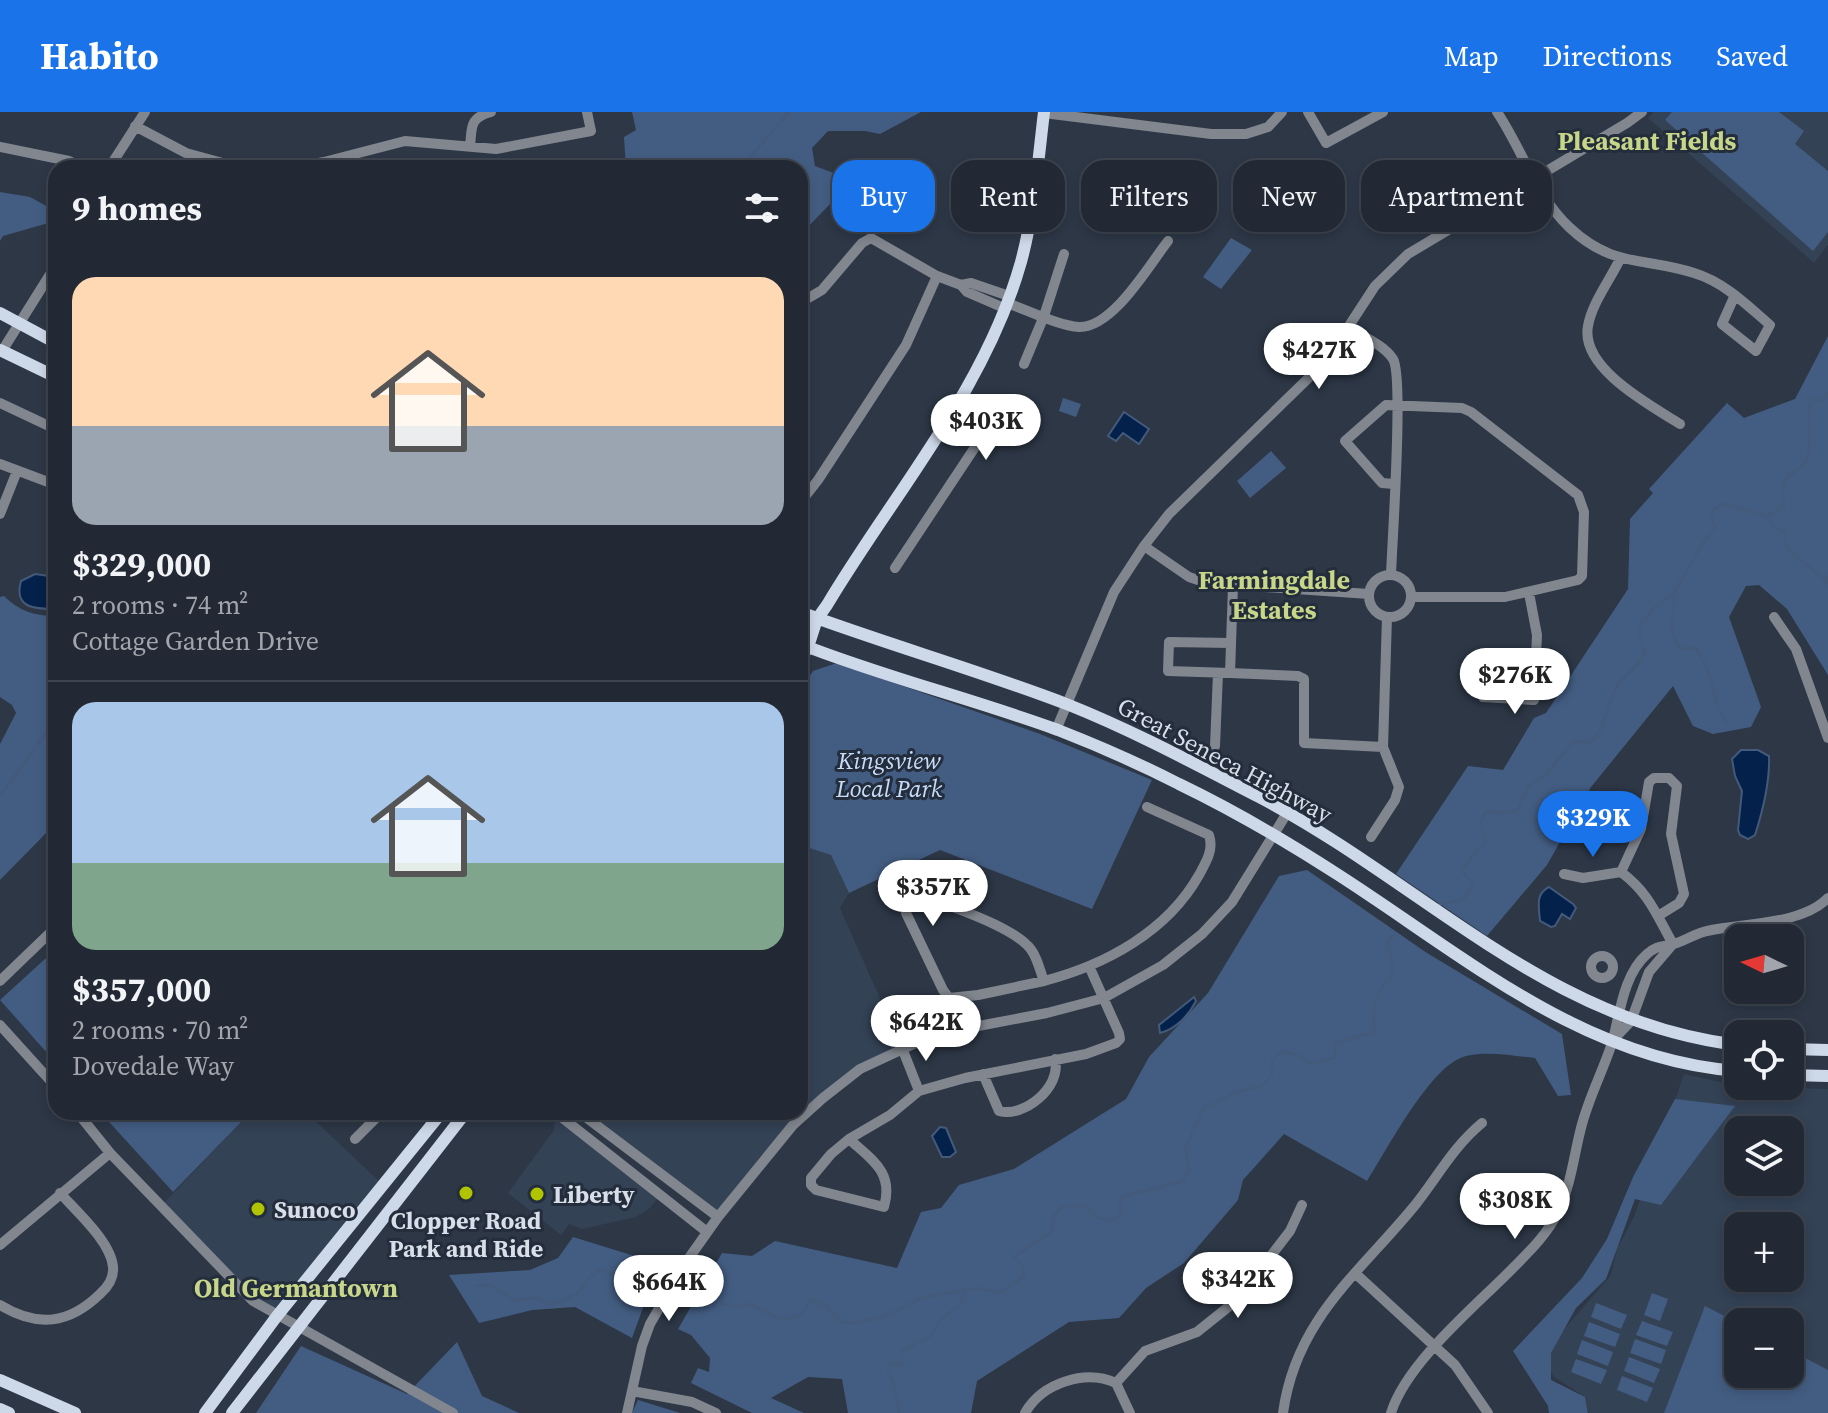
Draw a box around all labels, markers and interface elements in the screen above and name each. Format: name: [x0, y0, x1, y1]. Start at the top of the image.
text: Habito: [40, 30, 159, 82]
text: Map: [1444, 37, 1499, 75]
text: Directions: [1543, 37, 1672, 75]
text: Saved: [1716, 37, 1788, 75]
district label: Pleasant Fields: [1558, 123, 1737, 159]
chip: Buy: [832, 160, 935, 232]
chip: Rent: [951, 160, 1065, 232]
chip: Filters: [1081, 160, 1217, 232]
chip: New: [1233, 160, 1345, 232]
chip: Apartment: [1361, 160, 1552, 232]
text: 9 homes: [72, 185, 202, 231]
icon: filters: [740, 186, 784, 230]
pin: $427K: [1263, 323, 1375, 391]
icon: home: [356, 329, 500, 473]
text: $427K: [1282, 331, 1356, 367]
pin: $403K: [930, 394, 1042, 462]
text: $403K: [949, 402, 1023, 438]
text: $329,000: [72, 541, 211, 587]
district label: Farmingdale Estates: [1198, 562, 1350, 628]
text: 2 rooms · 74 m²: [72, 587, 248, 623]
text: Cottage Garden Drive: [72, 623, 319, 659]
pin: $276K: [1459, 648, 1571, 716]
text: $276K: [1478, 656, 1552, 692]
street label: Great Seneca Highway: [1112, 689, 1339, 831]
park label: Kingsview Local Park: [835, 744, 943, 805]
icon: home: [356, 754, 500, 898]
pin: $329K: [1537, 791, 1649, 859]
text: $329K: [1556, 799, 1630, 835]
pin: $357K: [877, 860, 989, 928]
text: $357K: [896, 868, 970, 904]
north arrow: [1724, 924, 1804, 1004]
map controls: [1724, 924, 1804, 1388]
text: $357,000: [72, 966, 211, 1012]
pin: $642K: [870, 995, 982, 1063]
text: $642K: [889, 1003, 963, 1039]
text: 2 rooms · 70 m²: [72, 1012, 248, 1048]
button: locate: [1724, 1020, 1804, 1100]
text: Dovedale Way: [72, 1048, 234, 1084]
button: layers: [1724, 1116, 1804, 1196]
pin: $308K: [1459, 1173, 1571, 1241]
place label: Liberty: [553, 1178, 635, 1211]
text: $308K: [1478, 1181, 1552, 1217]
marker: Clopper Road Park and Ride: [457, 1184, 475, 1202]
marker: Liberty: [528, 1185, 546, 1203]
place label: Sunoco: [274, 1193, 356, 1226]
marker: Sunoco: [249, 1200, 267, 1218]
place label: Clopper Road Park and Ride: [389, 1204, 543, 1265]
button: +: [1724, 1212, 1804, 1292]
pin: $342K: [1182, 1252, 1294, 1320]
pin: $664K: [613, 1255, 725, 1323]
text: $342K: [1201, 1260, 1275, 1296]
text: $664K: [632, 1263, 706, 1299]
district label: Old Germantown: [194, 1270, 398, 1306]
button: −: [1724, 1308, 1804, 1388]

